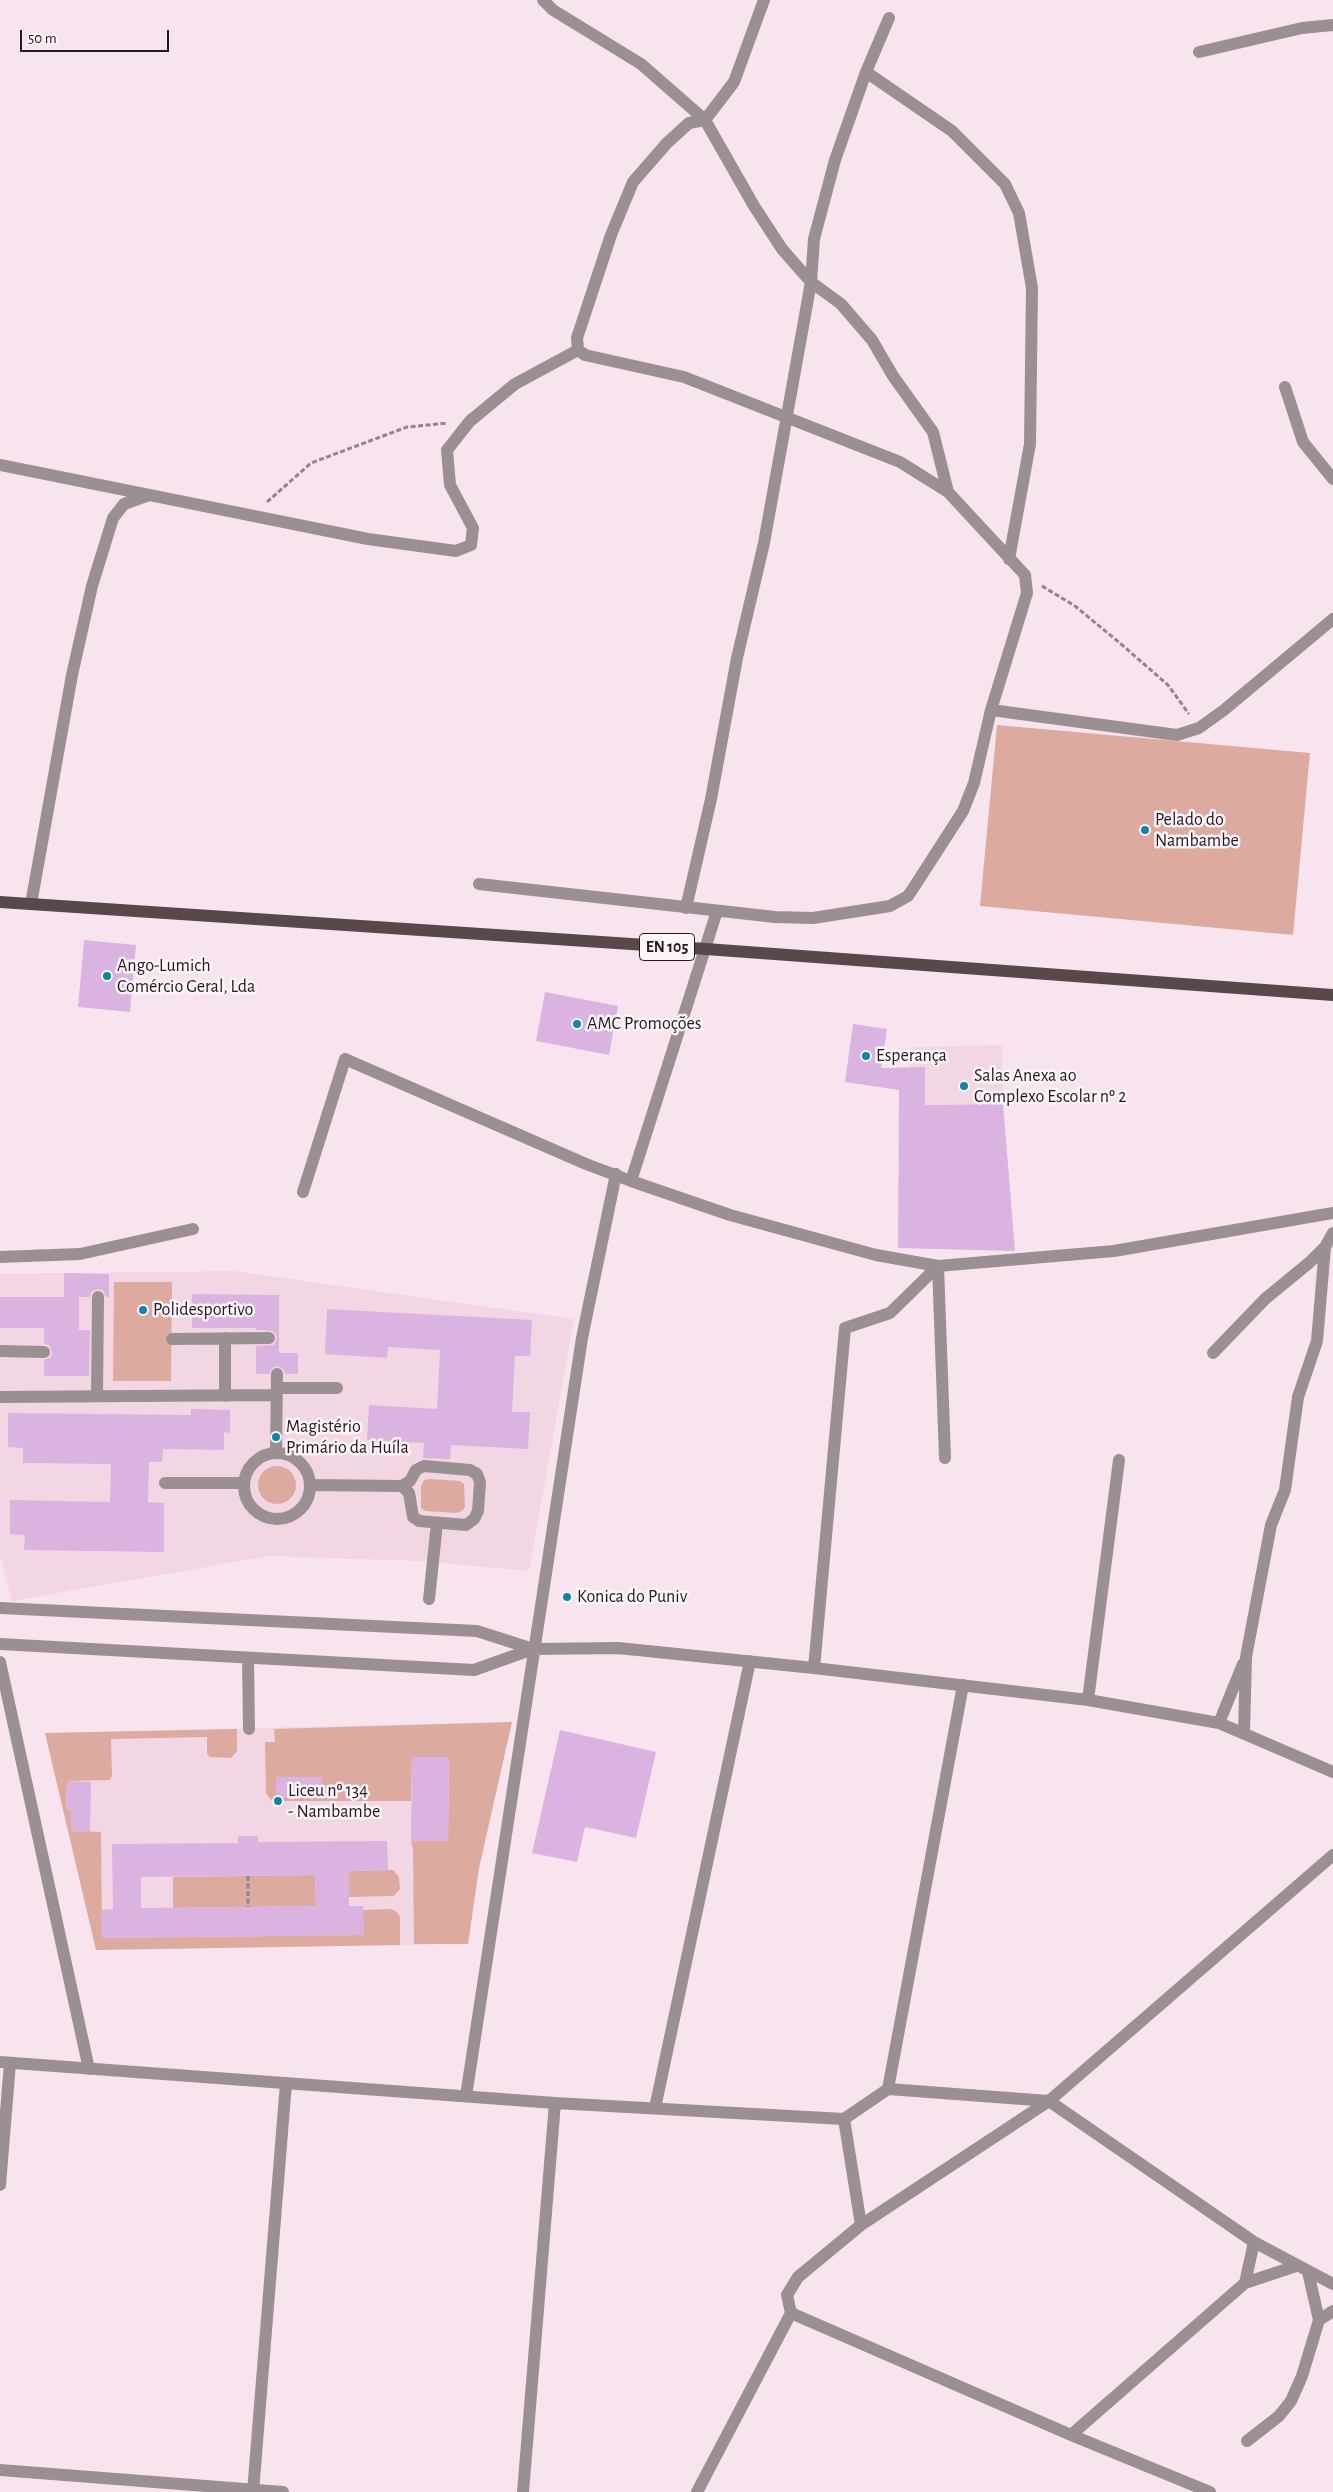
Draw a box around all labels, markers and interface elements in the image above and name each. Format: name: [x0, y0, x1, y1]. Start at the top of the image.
scale bar: [22, 20, 171, 52]
text: 50 m: [28, 31, 57, 46]
place label: Pelado do Nambambe: [1155, 809, 1239, 852]
marker: Pelado do Nambambe: [1139, 824, 1151, 836]
road number: EN 105: [640, 934, 694, 960]
place label: Ango-Lumich Comércio Geral, Lda: [117, 955, 255, 998]
marker: Ango-Lumich Comércio Geral, Lda: [101, 970, 113, 982]
place label: AMC Promoções: [587, 1013, 701, 1035]
marker: AMC Promoções: [571, 1018, 583, 1030]
place label: Esperança: [876, 1045, 947, 1067]
marker: Esperança: [860, 1050, 872, 1062]
place label: Salas Anexa ao Complexo Escolar nº 2: [974, 1065, 1126, 1108]
marker: Salas Anexa ao Complexo Escolar nº 2: [958, 1080, 970, 1092]
place label: Polidesportivo: [153, 1299, 253, 1321]
marker: Polidesportivo: [137, 1304, 149, 1316]
place label: Magistério Primário da Huíla: [286, 1416, 409, 1458]
marker: Magistério Primário da Huíla: [270, 1431, 282, 1443]
place label: Konica do Puniv: [577, 1586, 687, 1608]
marker: Konica do Puniv: [561, 1591, 573, 1603]
place label: Liceu nº 134 - Nambambe: [288, 1780, 380, 1822]
marker: Liceu nº 134 - Nambambe: [272, 1795, 284, 1807]

